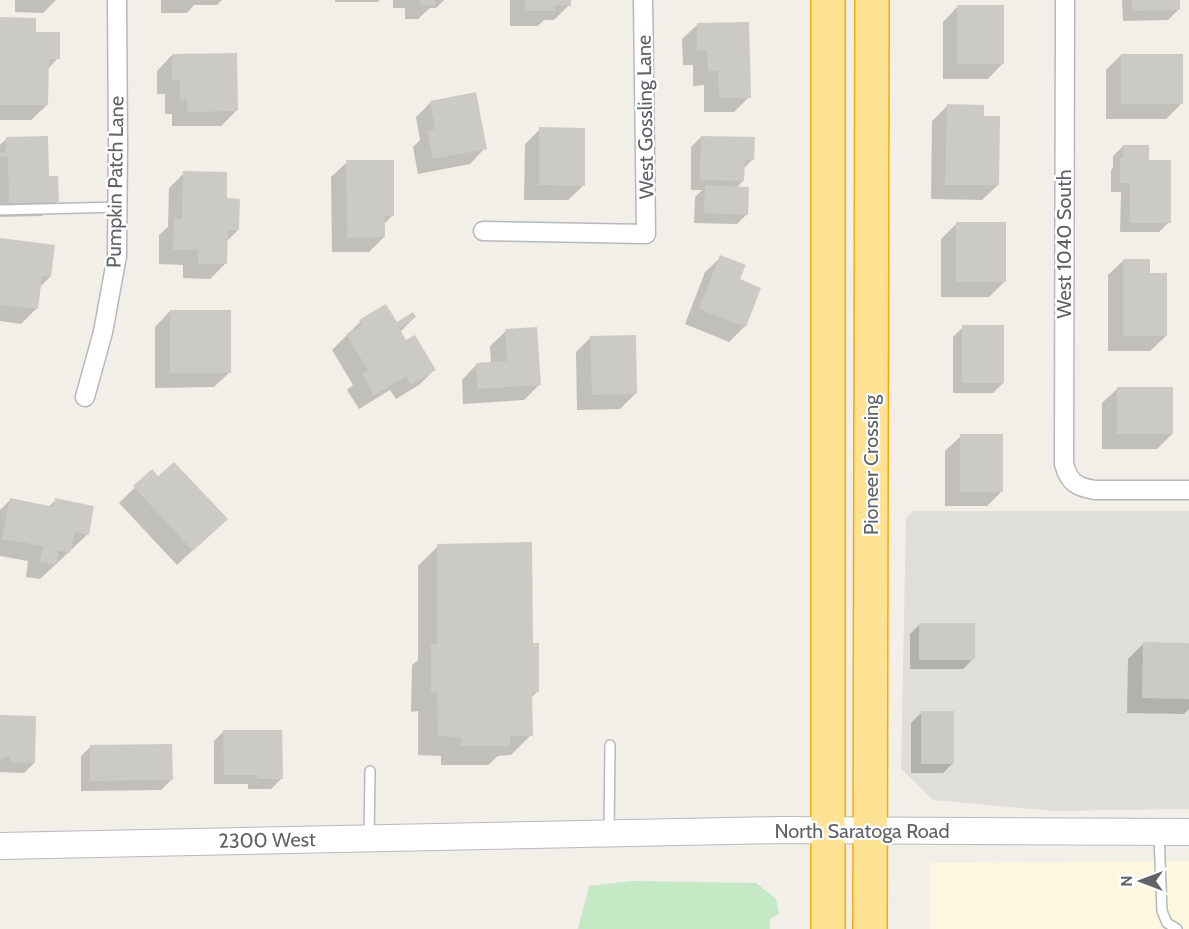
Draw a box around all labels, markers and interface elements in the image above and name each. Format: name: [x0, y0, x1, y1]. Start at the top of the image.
street label: West Gossling Lane: [632, 35, 658, 199]
street label: Pumpkin Patch Lane: [102, 96, 128, 268]
street label: West 1040 South: [1052, 169, 1076, 319]
street label: Pioneer Crossing: [859, 394, 883, 535]
street label: North Saratoga Road: [774, 819, 950, 843]
street label: 2300 West: [218, 827, 316, 853]
north arrow: [1111, 851, 1171, 911]
text: N: [1117, 875, 1136, 887]

